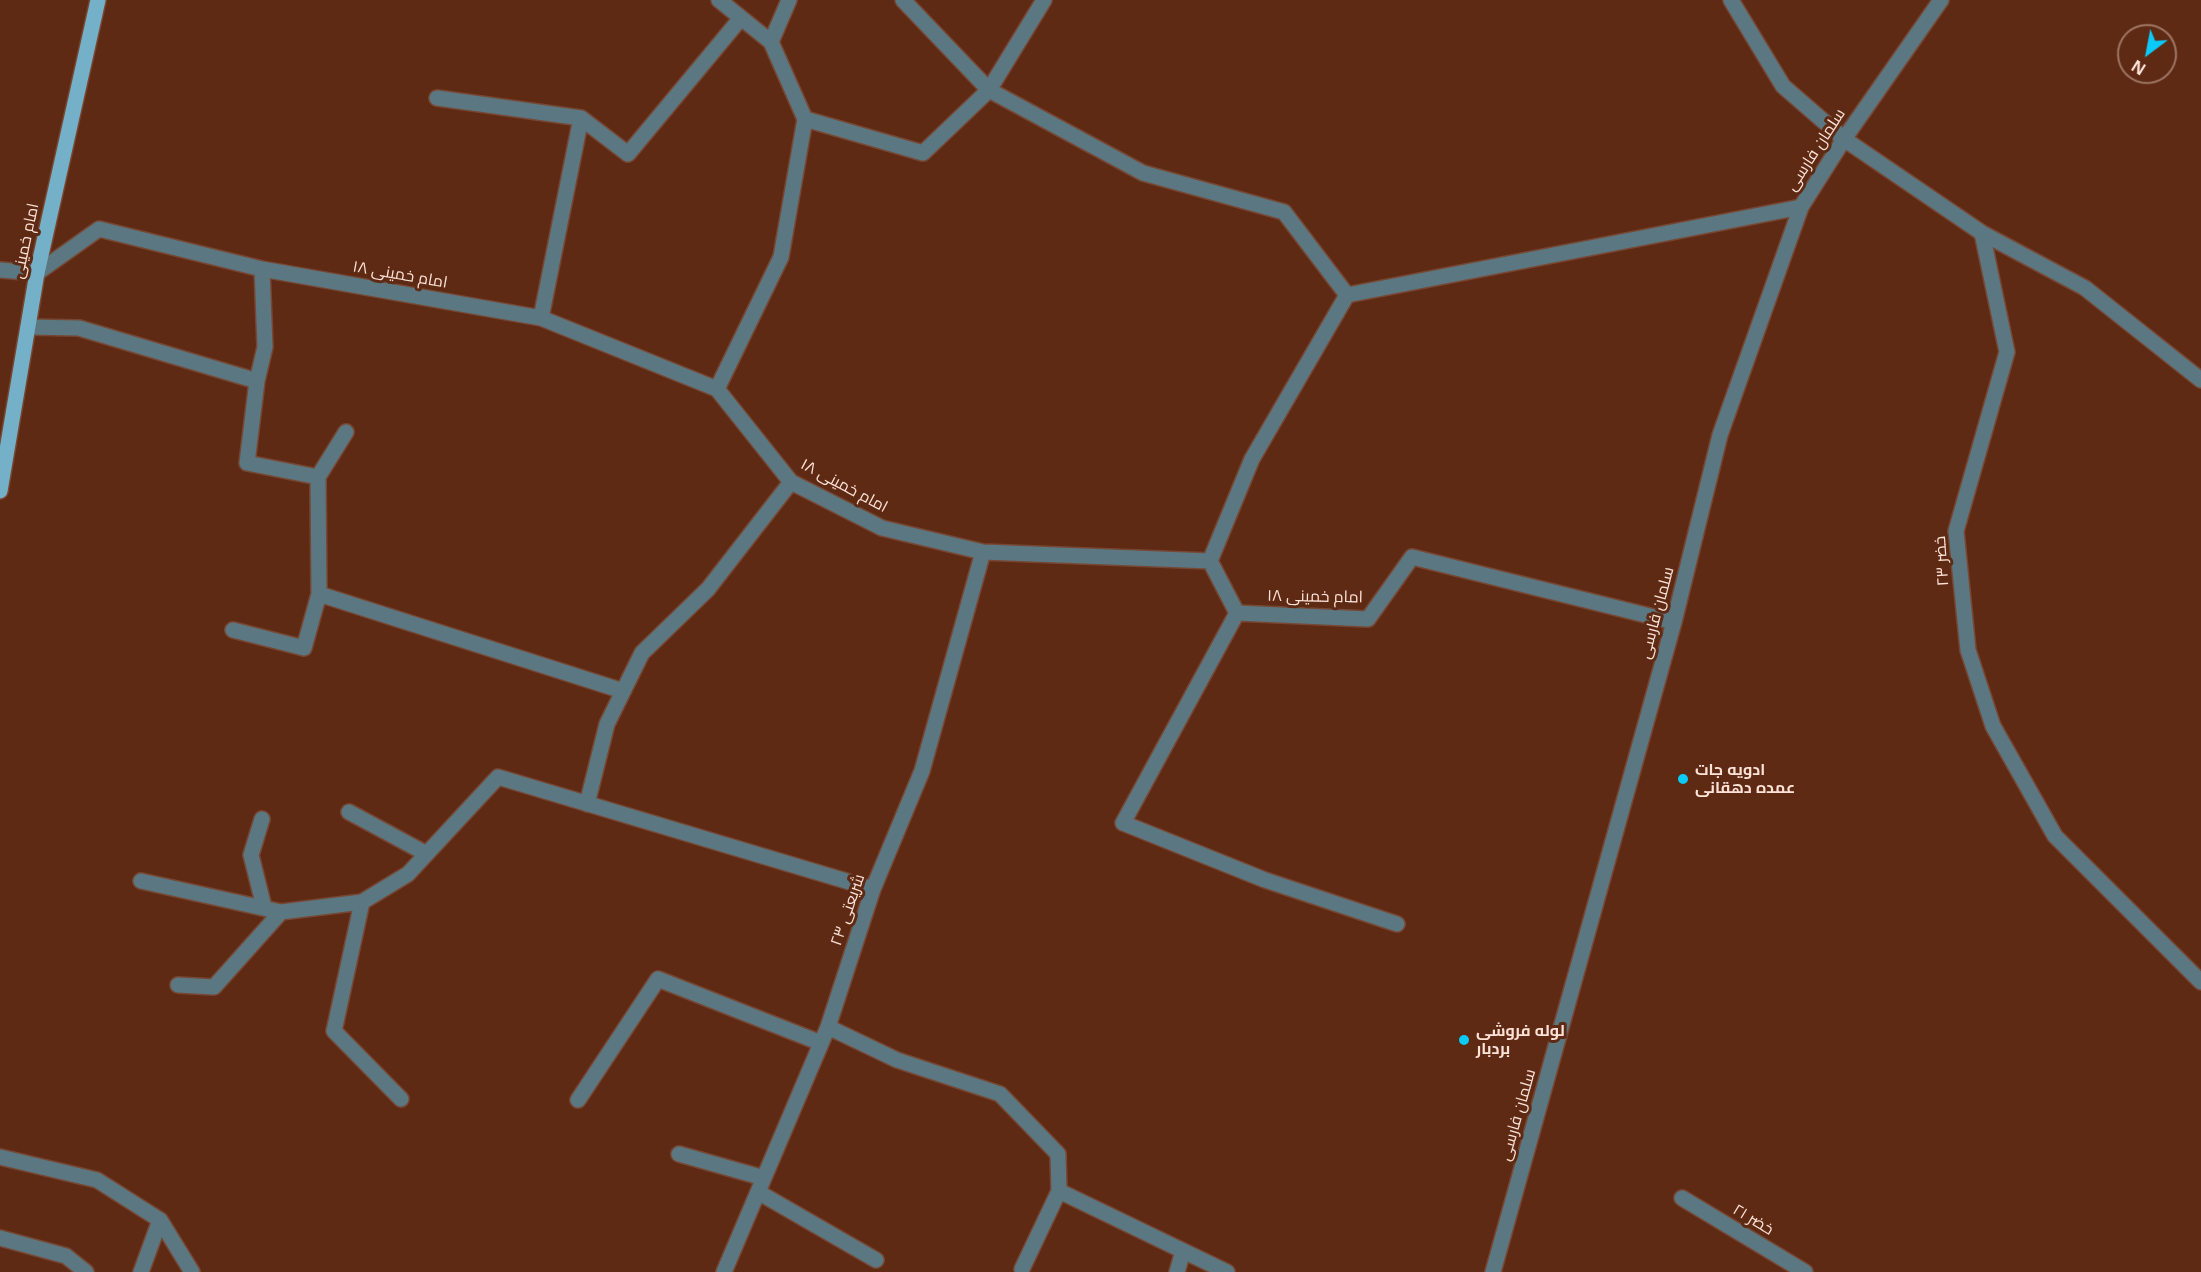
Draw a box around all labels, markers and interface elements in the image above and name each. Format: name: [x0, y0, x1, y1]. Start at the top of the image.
north arrow: [2117, 24, 2177, 84]
text: N: [2127, 55, 2150, 80]
street label: سلمان فارسی: [1782, 105, 1850, 195]
street label: امام خمینی: [9, 201, 43, 281]
street label: امام خمینی ۱۸: [351, 257, 449, 293]
street label: امام خمینی ۱۸: [797, 455, 891, 517]
street label: خضر ۲۳: [1931, 535, 1953, 587]
street label: سلمان فارسی: [1635, 565, 1679, 661]
street label: امام خمینی ۱۸: [1267, 587, 1363, 607]
place label: ادویه جات‌ عمده ‌دهقانی: [1695, 760, 1795, 798]
marker: ادویه جات‌ عمده ‌دهقانی: [1676, 772, 1690, 786]
street label: شریعتی ۲۳: [827, 872, 869, 948]
place label: لوله فروشی بردبار: [1476, 1021, 1565, 1059]
marker: لوله فروشی بردبار: [1457, 1033, 1471, 1047]
street label: سلمان فارسی: [1496, 1067, 1540, 1163]
street label: خضر ۲۱: [1729, 1200, 1777, 1240]

